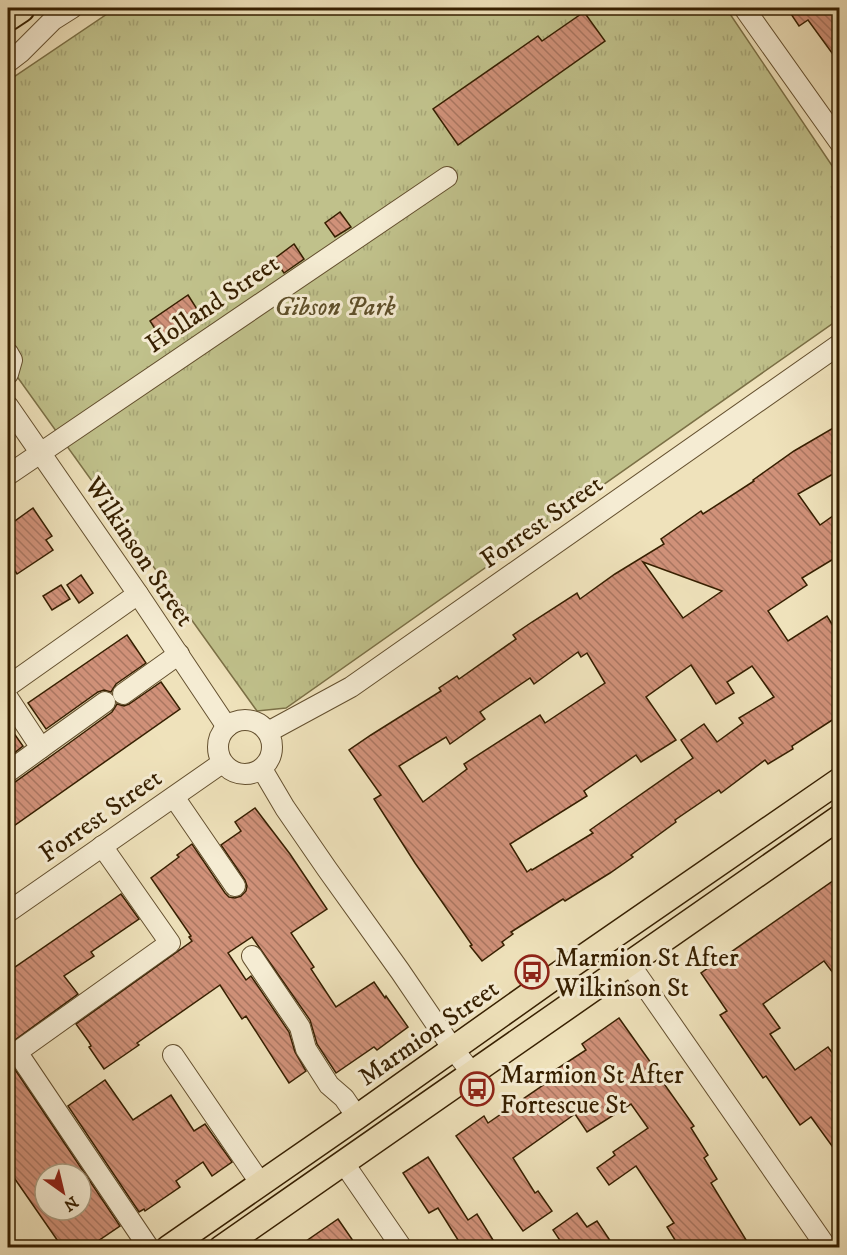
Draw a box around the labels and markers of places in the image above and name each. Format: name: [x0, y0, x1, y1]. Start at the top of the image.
place label: Marmion St After Wilkinson St: [554, 942, 739, 1005]
bus stop icon: Marmion St After Wilkinson St: [514, 954, 550, 990]
place label: Marmion St After Fortescue St: [500, 1059, 684, 1122]
bus stop icon: Marmion St After Fortescue St: [459, 1071, 495, 1107]

